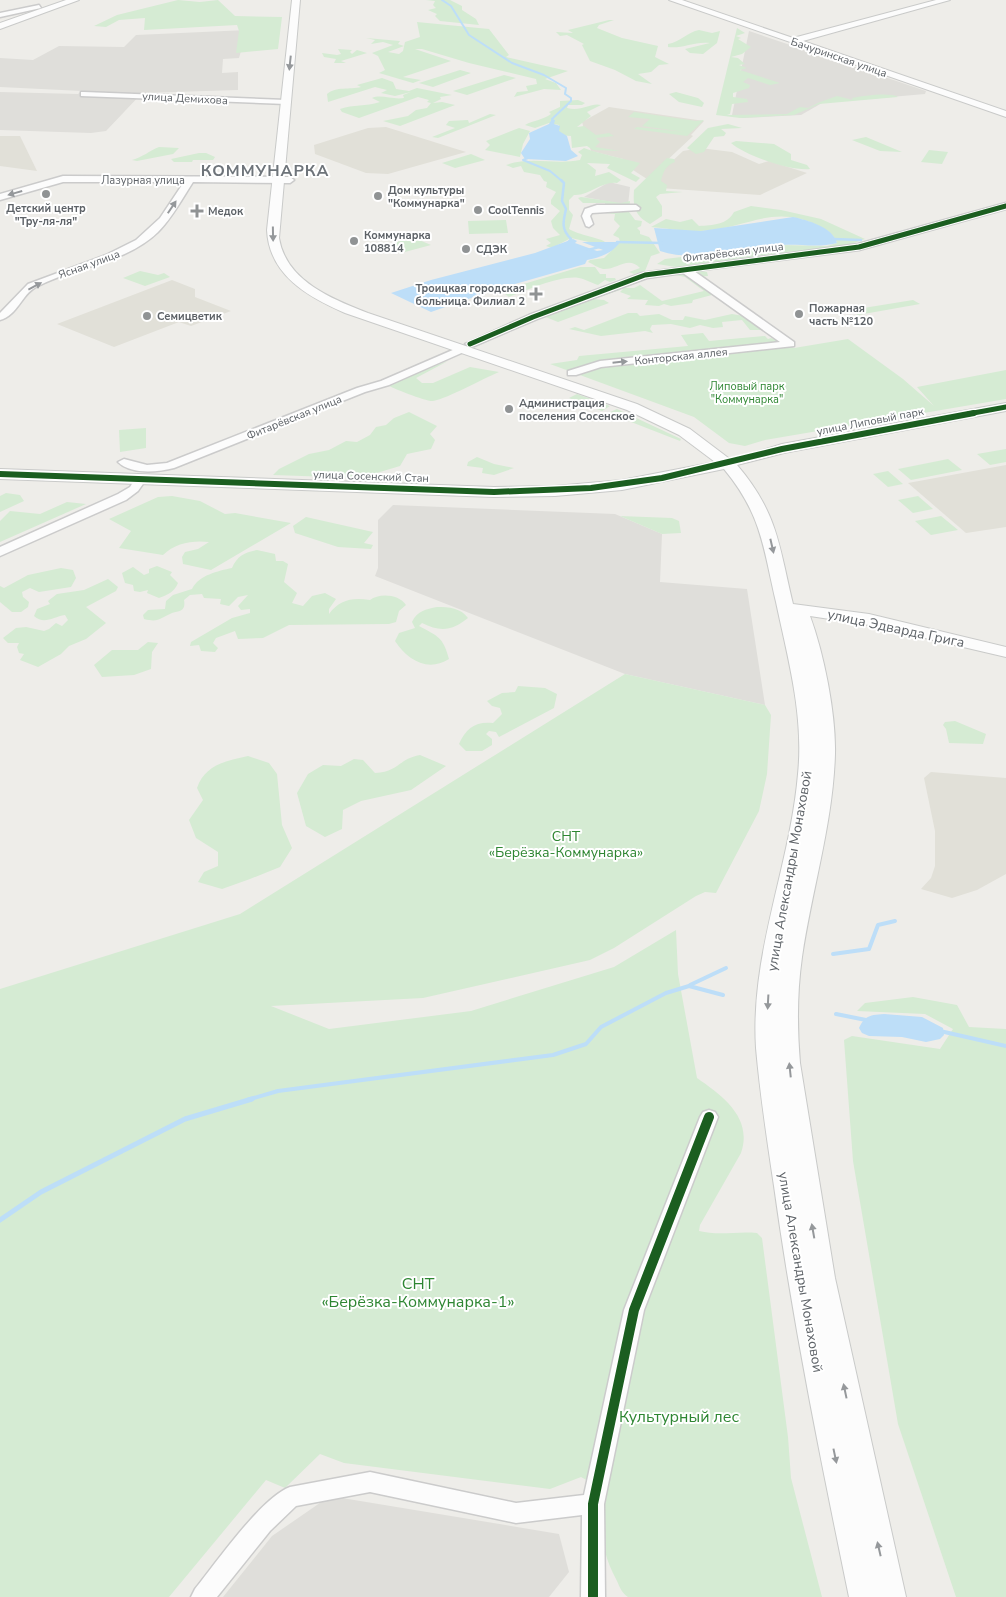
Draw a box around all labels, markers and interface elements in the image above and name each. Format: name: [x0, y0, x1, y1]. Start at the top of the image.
street label: Бачуринская улица: [789, 34, 889, 81]
one-way arrow: [286, 55, 294, 71]
street label: улица Демихова: [142, 89, 228, 108]
district label: КОММУНАРКА: [201, 160, 329, 182]
street label: Лазурная улица: [101, 173, 185, 188]
place label: Дом культуры "Коммунарка": [388, 183, 465, 211]
marker: Детский центр "Тру-ля-ля": [40, 188, 52, 200]
one-way arrow: [7, 189, 22, 197]
marker: Дом культуры "Коммунарка": [372, 190, 384, 202]
one-way arrow: [167, 200, 177, 213]
place label: Детский центр "Тру-ля-ля": [6, 201, 86, 229]
place label: CoolTennis: [488, 203, 544, 218]
marker: Медок: [190, 204, 204, 218]
place label: Медок: [208, 204, 244, 219]
marker: CoolTennis: [472, 204, 484, 216]
one-way arrow: [269, 226, 277, 242]
place label: Коммунарка 108814: [364, 228, 431, 256]
marker: Коммунарка 108814: [348, 235, 360, 247]
street label: Фитарёвская улица: [682, 239, 784, 266]
place label: СДЭК: [476, 242, 508, 257]
marker: СДЭК: [460, 243, 472, 255]
street label: Ясная улица: [56, 246, 122, 283]
place label: Троицкая городская больница. Филиал 2: [415, 281, 525, 309]
one-way arrow: [27, 282, 42, 290]
marker: Троицкая городская больница. Филиал 2: [529, 287, 543, 301]
place label: Пожарная часть №120: [809, 301, 873, 329]
marker: Пожарная часть №120: [793, 308, 805, 320]
place label: Семицветик: [157, 309, 223, 324]
marker: Семицветик: [141, 310, 153, 322]
street label: Конторская аллея: [634, 344, 728, 369]
one-way arrow: [612, 358, 628, 366]
park label: Липовый парк "Коммунарка": [709, 379, 785, 407]
street label: Фитарёвская улица: [244, 391, 344, 443]
place label: Администрация поселения Сосенское: [519, 396, 635, 424]
marker: Администрация поселения Сосенское: [503, 403, 515, 415]
street label: улица Липовый парк: [815, 404, 925, 439]
street label: улица Сосенский Стан: [313, 467, 429, 486]
one-way arrow: [768, 538, 776, 553]
street label: улица Эдварда Грига: [826, 605, 966, 652]
street label: улица Александры Монаховой: [762, 769, 817, 973]
park label: СНТ «Берёзка-Коммунарка»: [489, 827, 643, 862]
one-way arrow: [764, 994, 772, 1010]
one-way arrow: [786, 1062, 794, 1078]
street label: улица Александры Монаховой: [773, 1170, 828, 1374]
one-way arrow: [809, 1223, 817, 1239]
park label: СНТ «Берёзка-Коммунарка-1»: [322, 1273, 514, 1313]
one-way arrow: [840, 1382, 848, 1398]
park label: Культурный лес: [619, 1406, 739, 1428]
one-way arrow: [831, 1449, 839, 1464]
one-way arrow: [875, 1542, 883, 1557]

